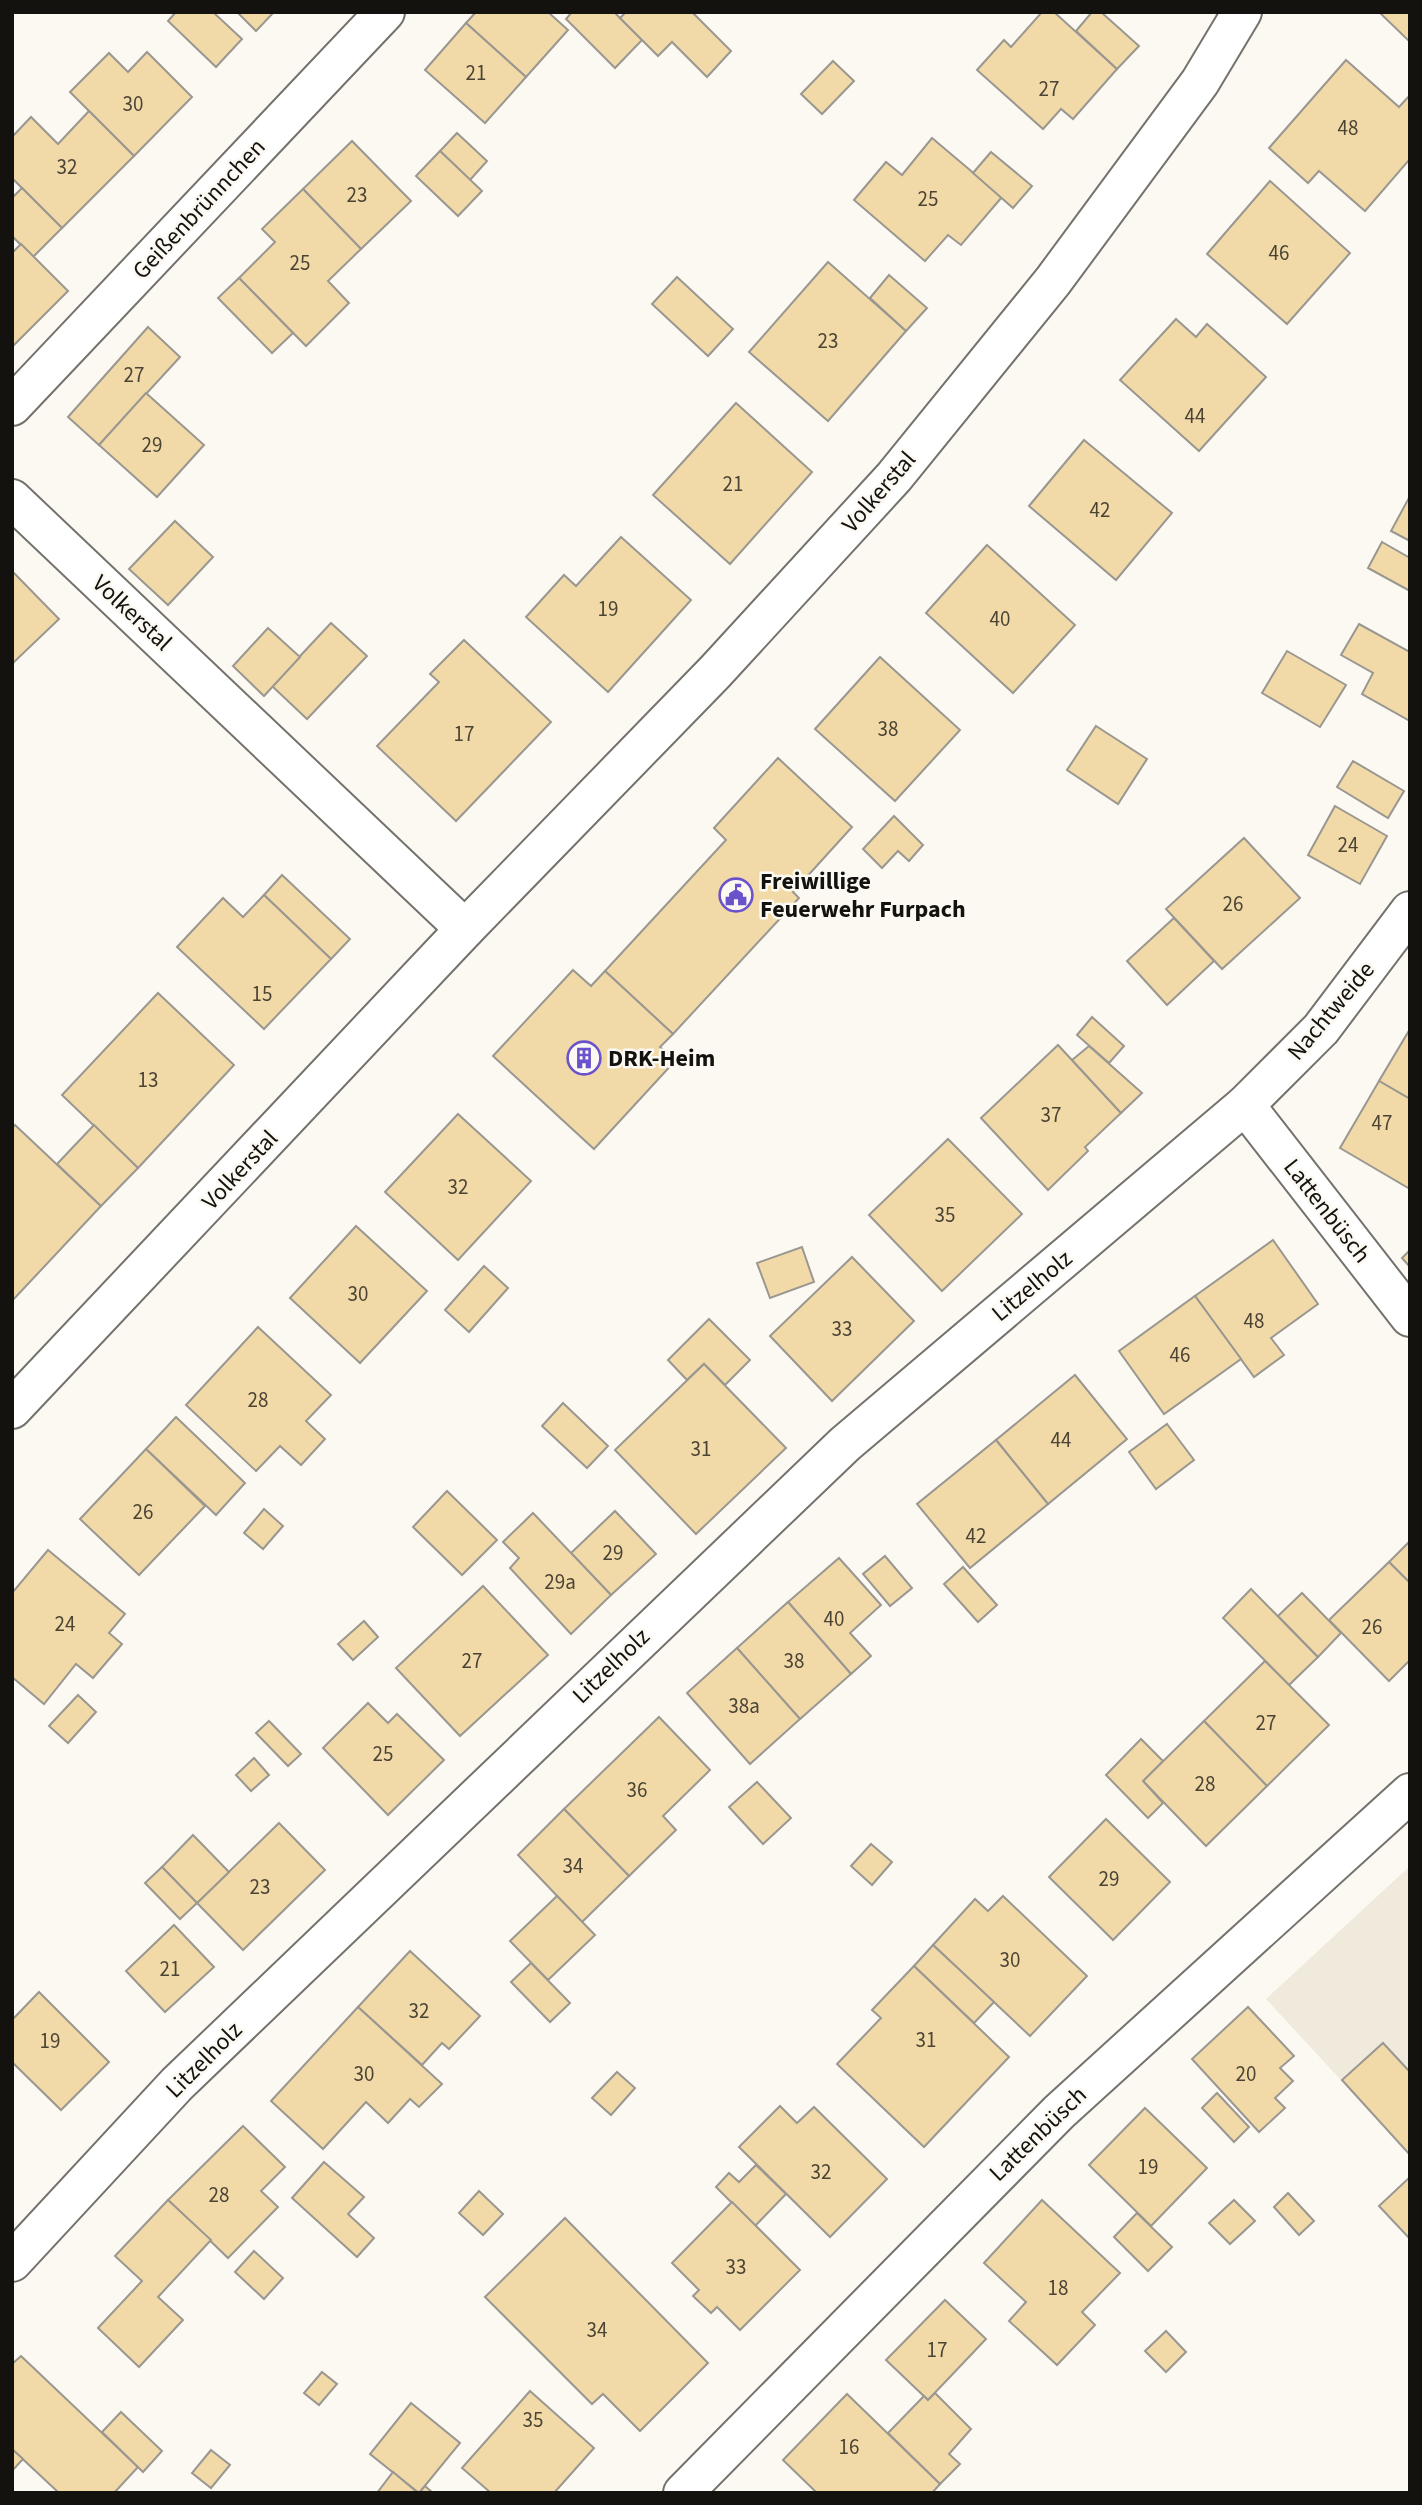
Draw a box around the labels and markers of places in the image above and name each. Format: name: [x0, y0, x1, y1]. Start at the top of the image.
place label: Freiwillige Feuerwehr Furpach: [760, 864, 966, 927]
public building icon: Freiwillige Feuerwehr Furpach: [717, 876, 755, 914]
building icon: DRK-Heim: [565, 1039, 603, 1077]
place label: DRK-Heim: [608, 1041, 715, 1076]

